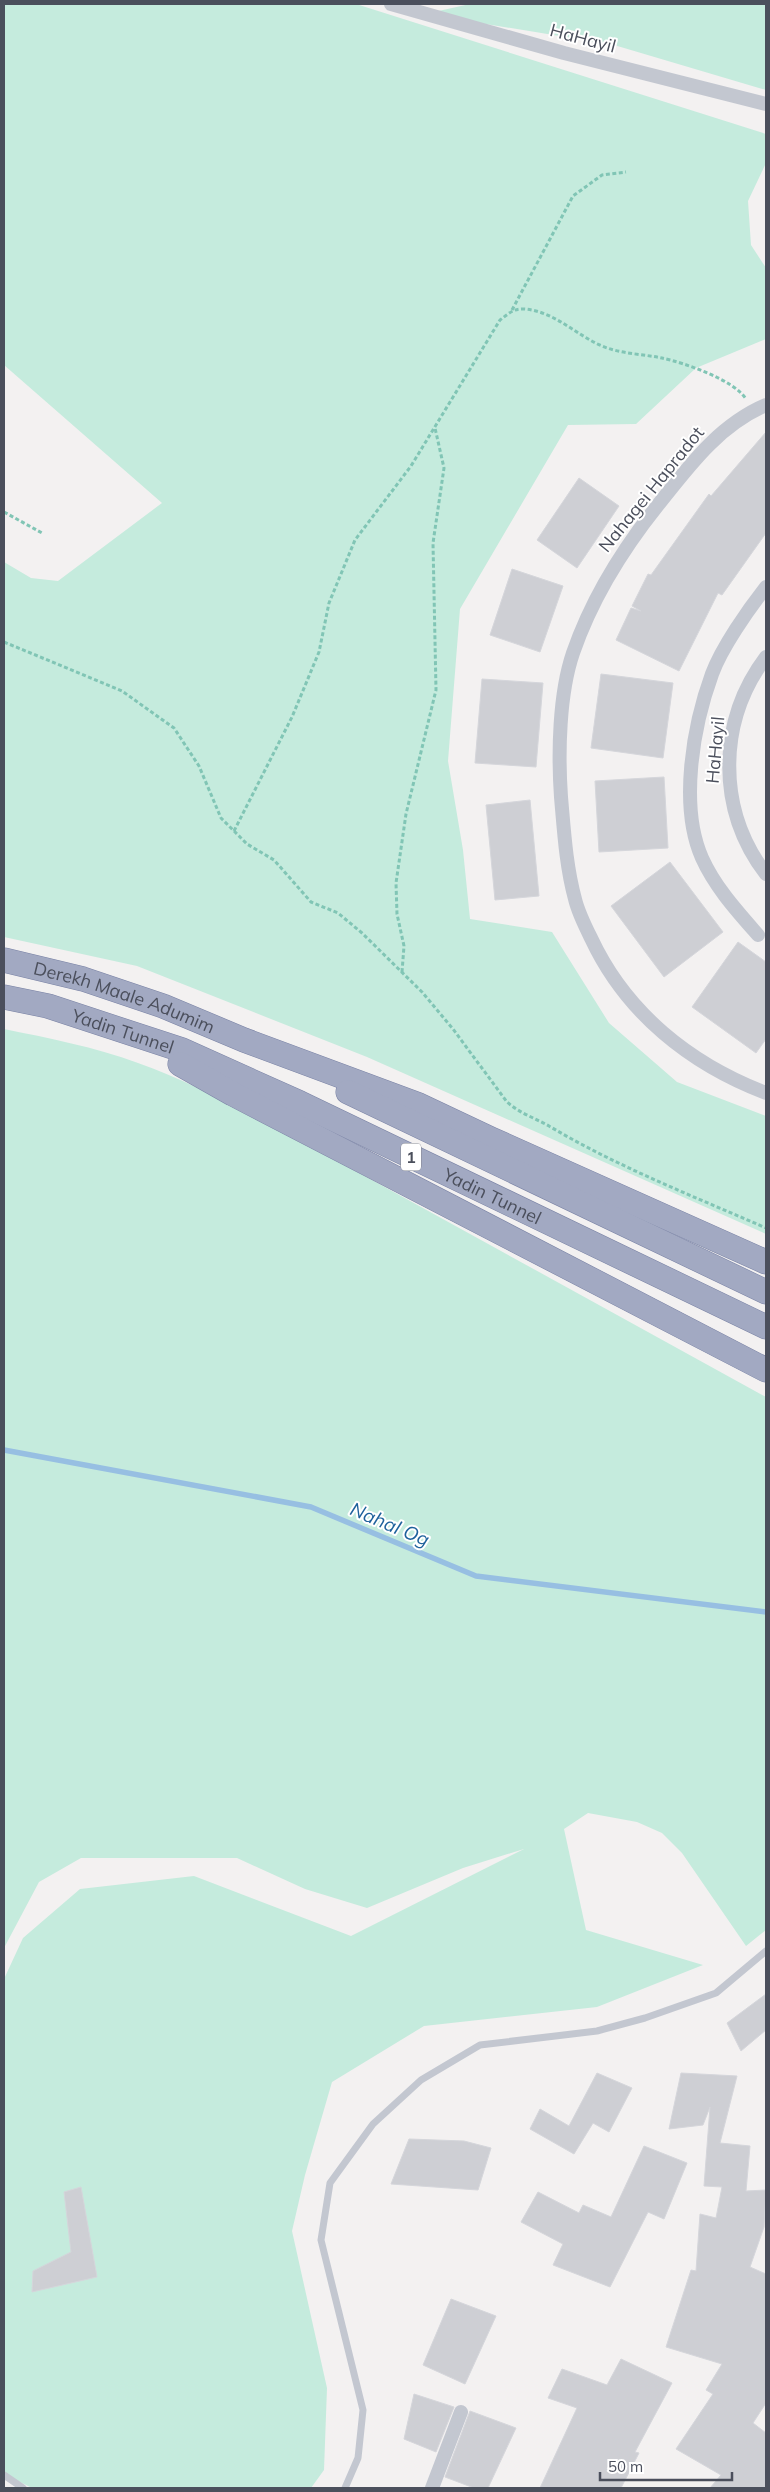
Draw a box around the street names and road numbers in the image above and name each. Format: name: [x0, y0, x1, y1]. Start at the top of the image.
street label: HaHayil: [548, 18, 618, 58]
street label: Nahagei Hapradot: [593, 421, 709, 557]
street label: HaHayil: [701, 716, 729, 784]
street label: Derekh Maale Adumim: [31, 956, 219, 1038]
street label: Yadin Tunnel: [68, 1003, 177, 1058]
road number: 1: [401, 1144, 421, 1170]
street label: Yadin Tunnel: [439, 1162, 545, 1229]

